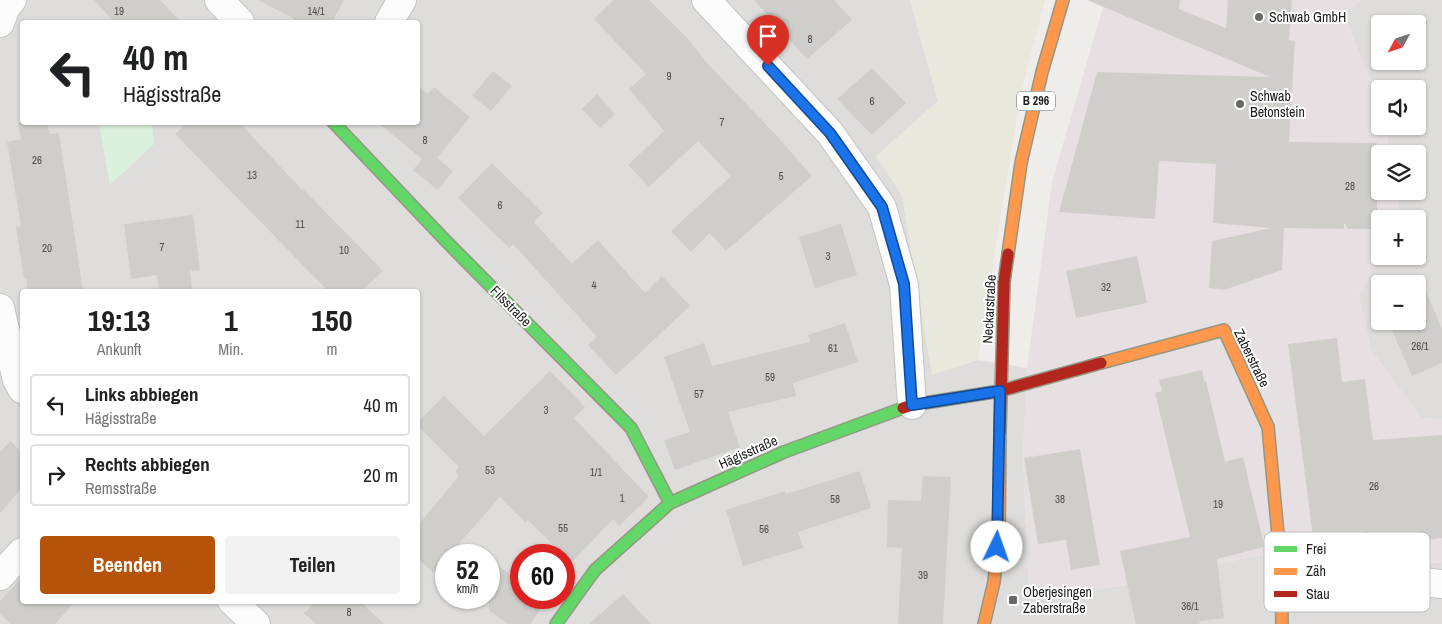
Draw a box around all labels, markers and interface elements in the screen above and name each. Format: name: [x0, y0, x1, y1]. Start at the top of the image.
house number: 19: [114, 4, 124, 18]
house number: 14/1: [307, 4, 325, 18]
place label: Schwab GmbH: [1269, 8, 1346, 26]
marker: Schwab GmbH: [1253, 11, 1265, 23]
pin: [747, 15, 789, 66]
north arrow: [1371, 15, 1426, 70]
map controls: [1371, 15, 1426, 330]
icon: arrive: [754, 22, 782, 50]
house number: 8: [807, 32, 813, 46]
text: 40 m: [123, 34, 188, 81]
icon: left: [40, 40, 105, 105]
house number: 9: [666, 69, 672, 83]
text: Hägisstraße: [123, 79, 221, 109]
button: sound: [1371, 80, 1426, 135]
place label: Schwab Betonstein: [1250, 87, 1305, 121]
road number: B 296: [1017, 92, 1055, 110]
house number: 6: [869, 94, 875, 108]
marker: Schwab Betonstein: [1234, 98, 1246, 110]
house number: 7: [719, 115, 725, 129]
house number: 8: [422, 133, 428, 147]
button: layers: [1371, 145, 1426, 200]
house number: 26: [32, 153, 42, 167]
house number: 13: [247, 168, 257, 182]
house number: 5: [778, 169, 784, 183]
house number: 28: [1345, 179, 1355, 193]
house number: 6: [497, 198, 503, 212]
button: +: [1371, 210, 1426, 265]
house number: 11: [295, 217, 305, 231]
house number: 7: [159, 240, 165, 254]
house number: 20: [42, 241, 52, 255]
house number: 10: [339, 243, 349, 257]
house number: 3: [825, 249, 831, 263]
street label: Neckarstraße: [978, 274, 1000, 344]
button: −: [1371, 275, 1426, 330]
house number: 4: [591, 278, 597, 292]
house number: 32: [1101, 280, 1111, 294]
street label: Filsstraße: [487, 282, 535, 330]
text: 19:13: [88, 300, 151, 340]
text: 1: [224, 300, 238, 340]
text: 150: [311, 300, 352, 340]
street label: Zaberstraße: [1230, 326, 1274, 390]
text: Ankunft: [97, 338, 141, 360]
text: Min.: [218, 338, 244, 360]
text: m: [326, 338, 337, 360]
house number: 26/1: [1411, 339, 1429, 353]
house number: 61: [828, 341, 838, 355]
house number: 59: [765, 370, 775, 384]
text: Links abbiegen: [85, 381, 198, 407]
house number: 57: [694, 387, 704, 401]
icon: left: [42, 391, 70, 419]
text: 40 m: [363, 392, 398, 418]
house number: 3: [543, 403, 549, 417]
text: Hägisstraße: [85, 407, 156, 429]
street label: Hägisstraße: [716, 431, 780, 473]
text: Rechts abbiegen: [85, 451, 210, 477]
icon: right: [42, 461, 70, 489]
text: 20 m: [363, 462, 398, 488]
house number: 53: [485, 463, 495, 477]
house number: 1/1: [590, 465, 602, 479]
text: Remsstraße: [85, 477, 156, 499]
house number: 26: [1369, 479, 1379, 493]
house number: 1: [619, 491, 625, 505]
house number: 58: [830, 492, 840, 506]
house number: 38: [1055, 492, 1065, 506]
house number: 19: [1213, 497, 1223, 511]
position arrow: [970, 520, 1022, 572]
house number: 55: [558, 521, 568, 535]
house number: 56: [759, 522, 769, 536]
legend: [1264, 532, 1430, 612]
button: Beenden: [40, 536, 215, 594]
button: Teilen: [225, 536, 400, 594]
text: Frei: [1306, 540, 1326, 558]
speed limit sign: 60: [510, 544, 575, 609]
text: 52: [456, 553, 479, 587]
text: Zäh: [1306, 562, 1326, 580]
house number: 39: [918, 568, 928, 582]
text: km/h: [457, 581, 478, 597]
place label: Oberjesingen Zaberstraße: [1023, 583, 1092, 617]
text: Stau: [1306, 585, 1330, 603]
marker: Oberjesingen Zaberstraße: [1007, 594, 1019, 606]
house number: 36/1: [1181, 599, 1199, 613]
house number: 8: [346, 605, 352, 619]

